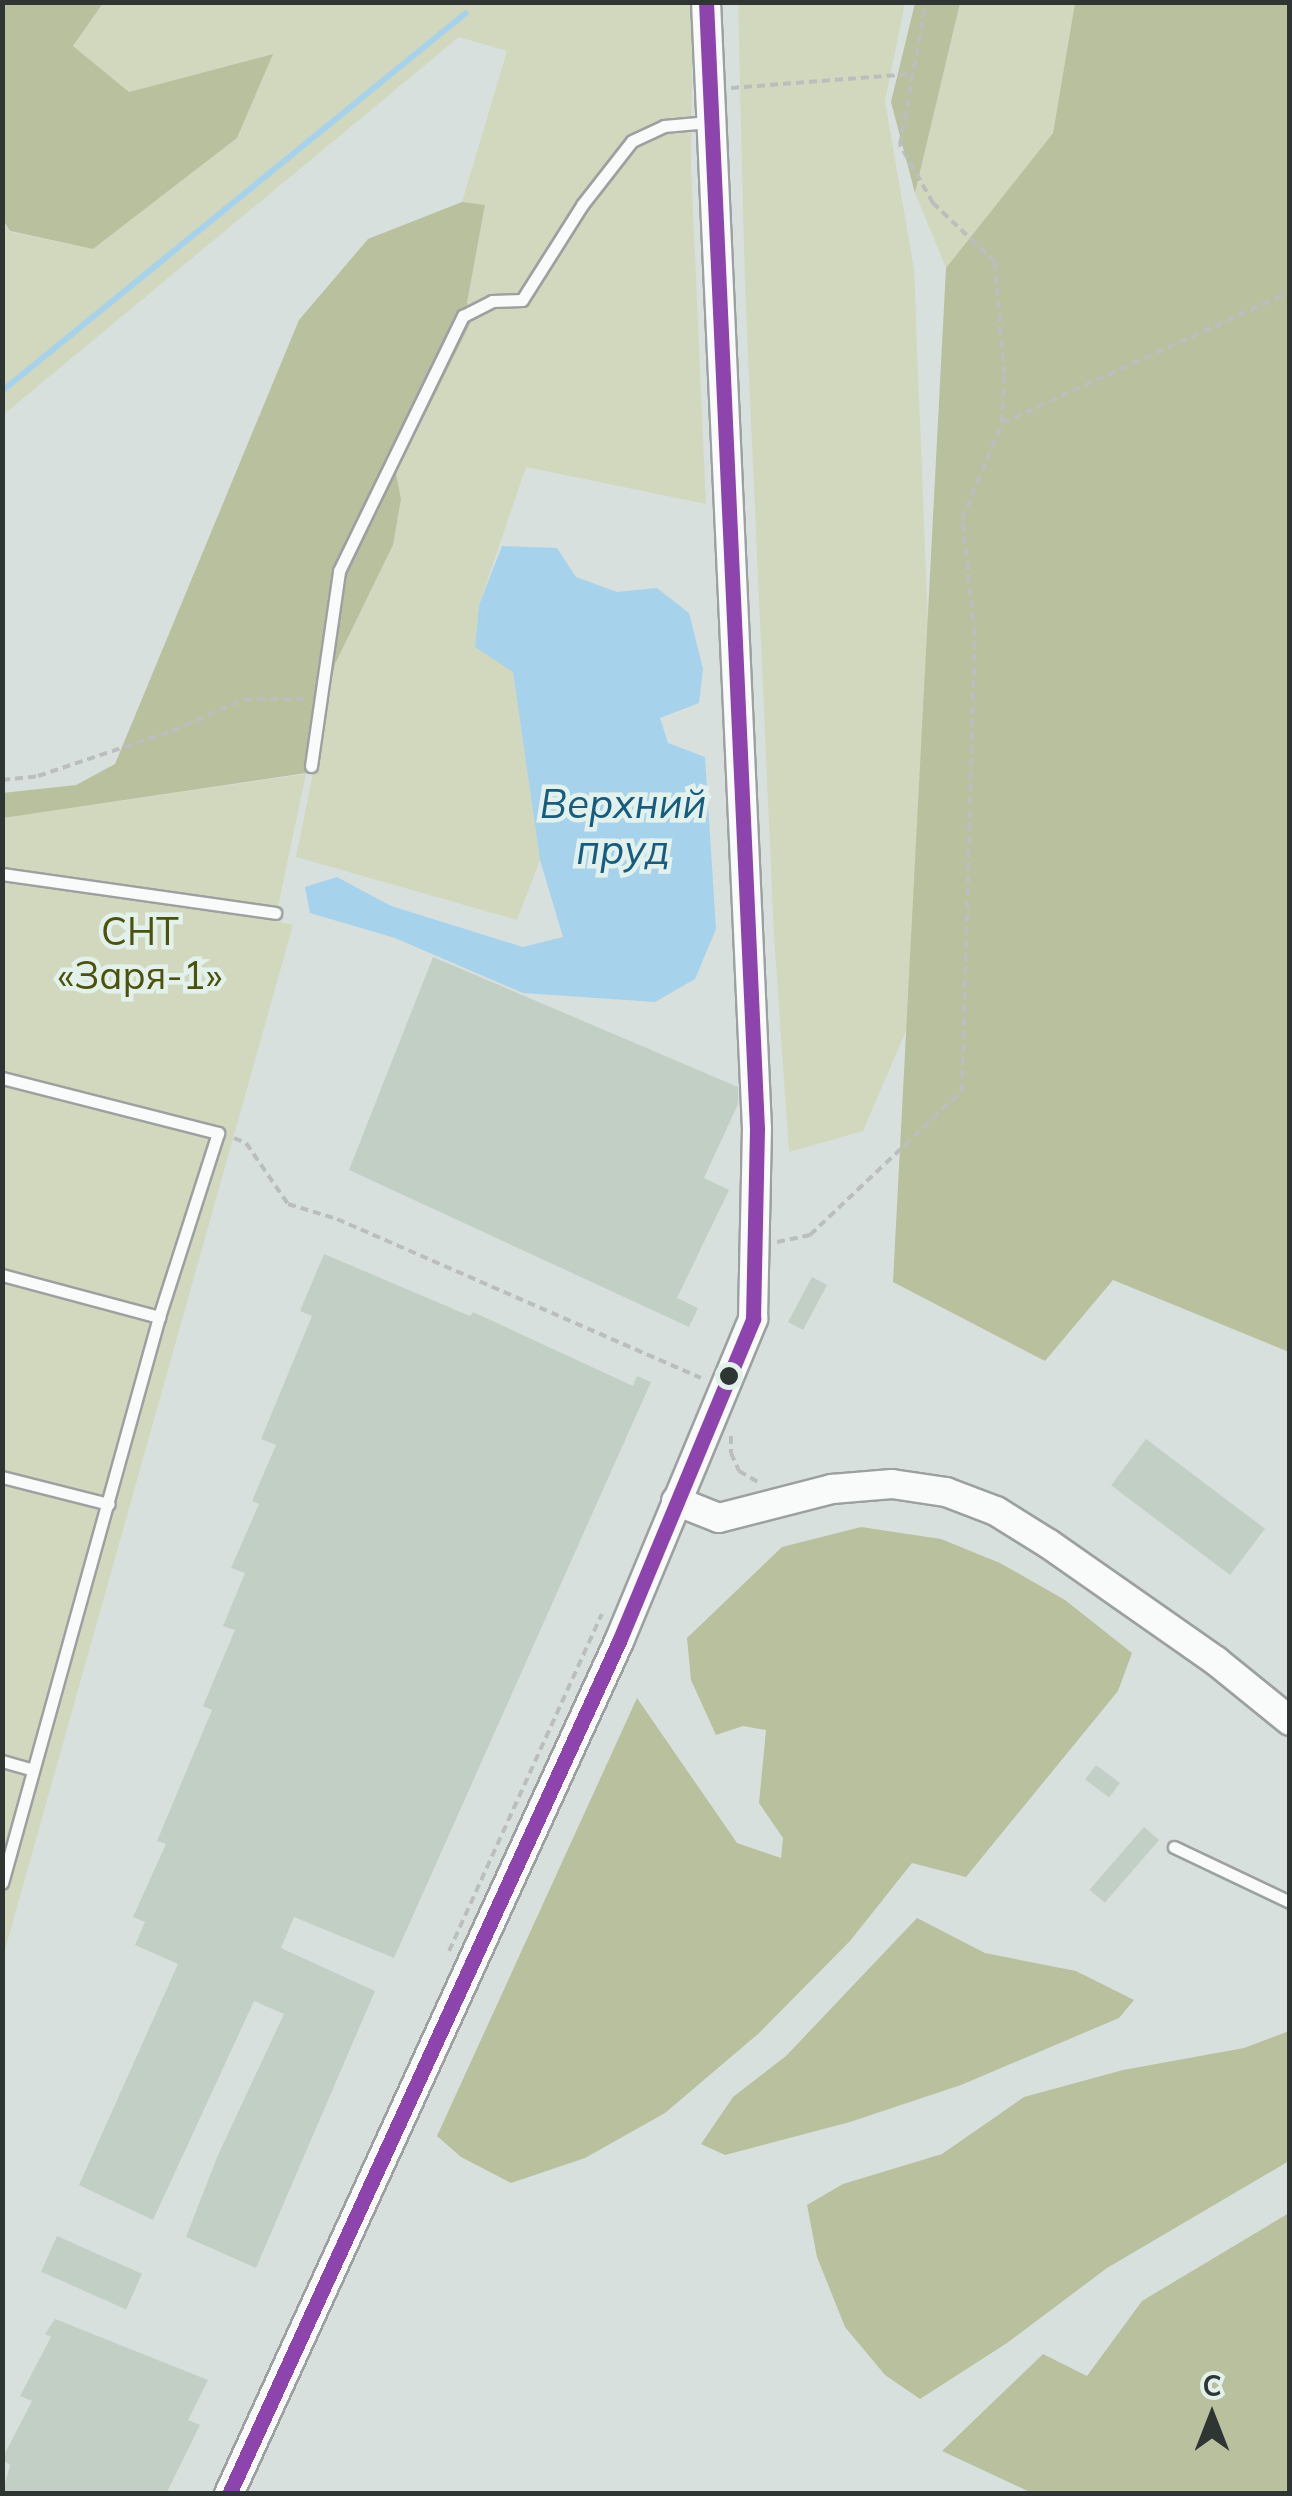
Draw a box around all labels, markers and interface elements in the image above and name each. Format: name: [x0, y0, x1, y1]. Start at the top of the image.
water label: Верхний пруд: [540, 779, 706, 873]
park label: СНТ «Заря-1»: [58, 909, 222, 998]
unlabelled marker: [719, 1366, 739, 1386]
north arrow: [1162, 2366, 1262, 2466]
text: С: [1202, 2368, 1222, 2403]

